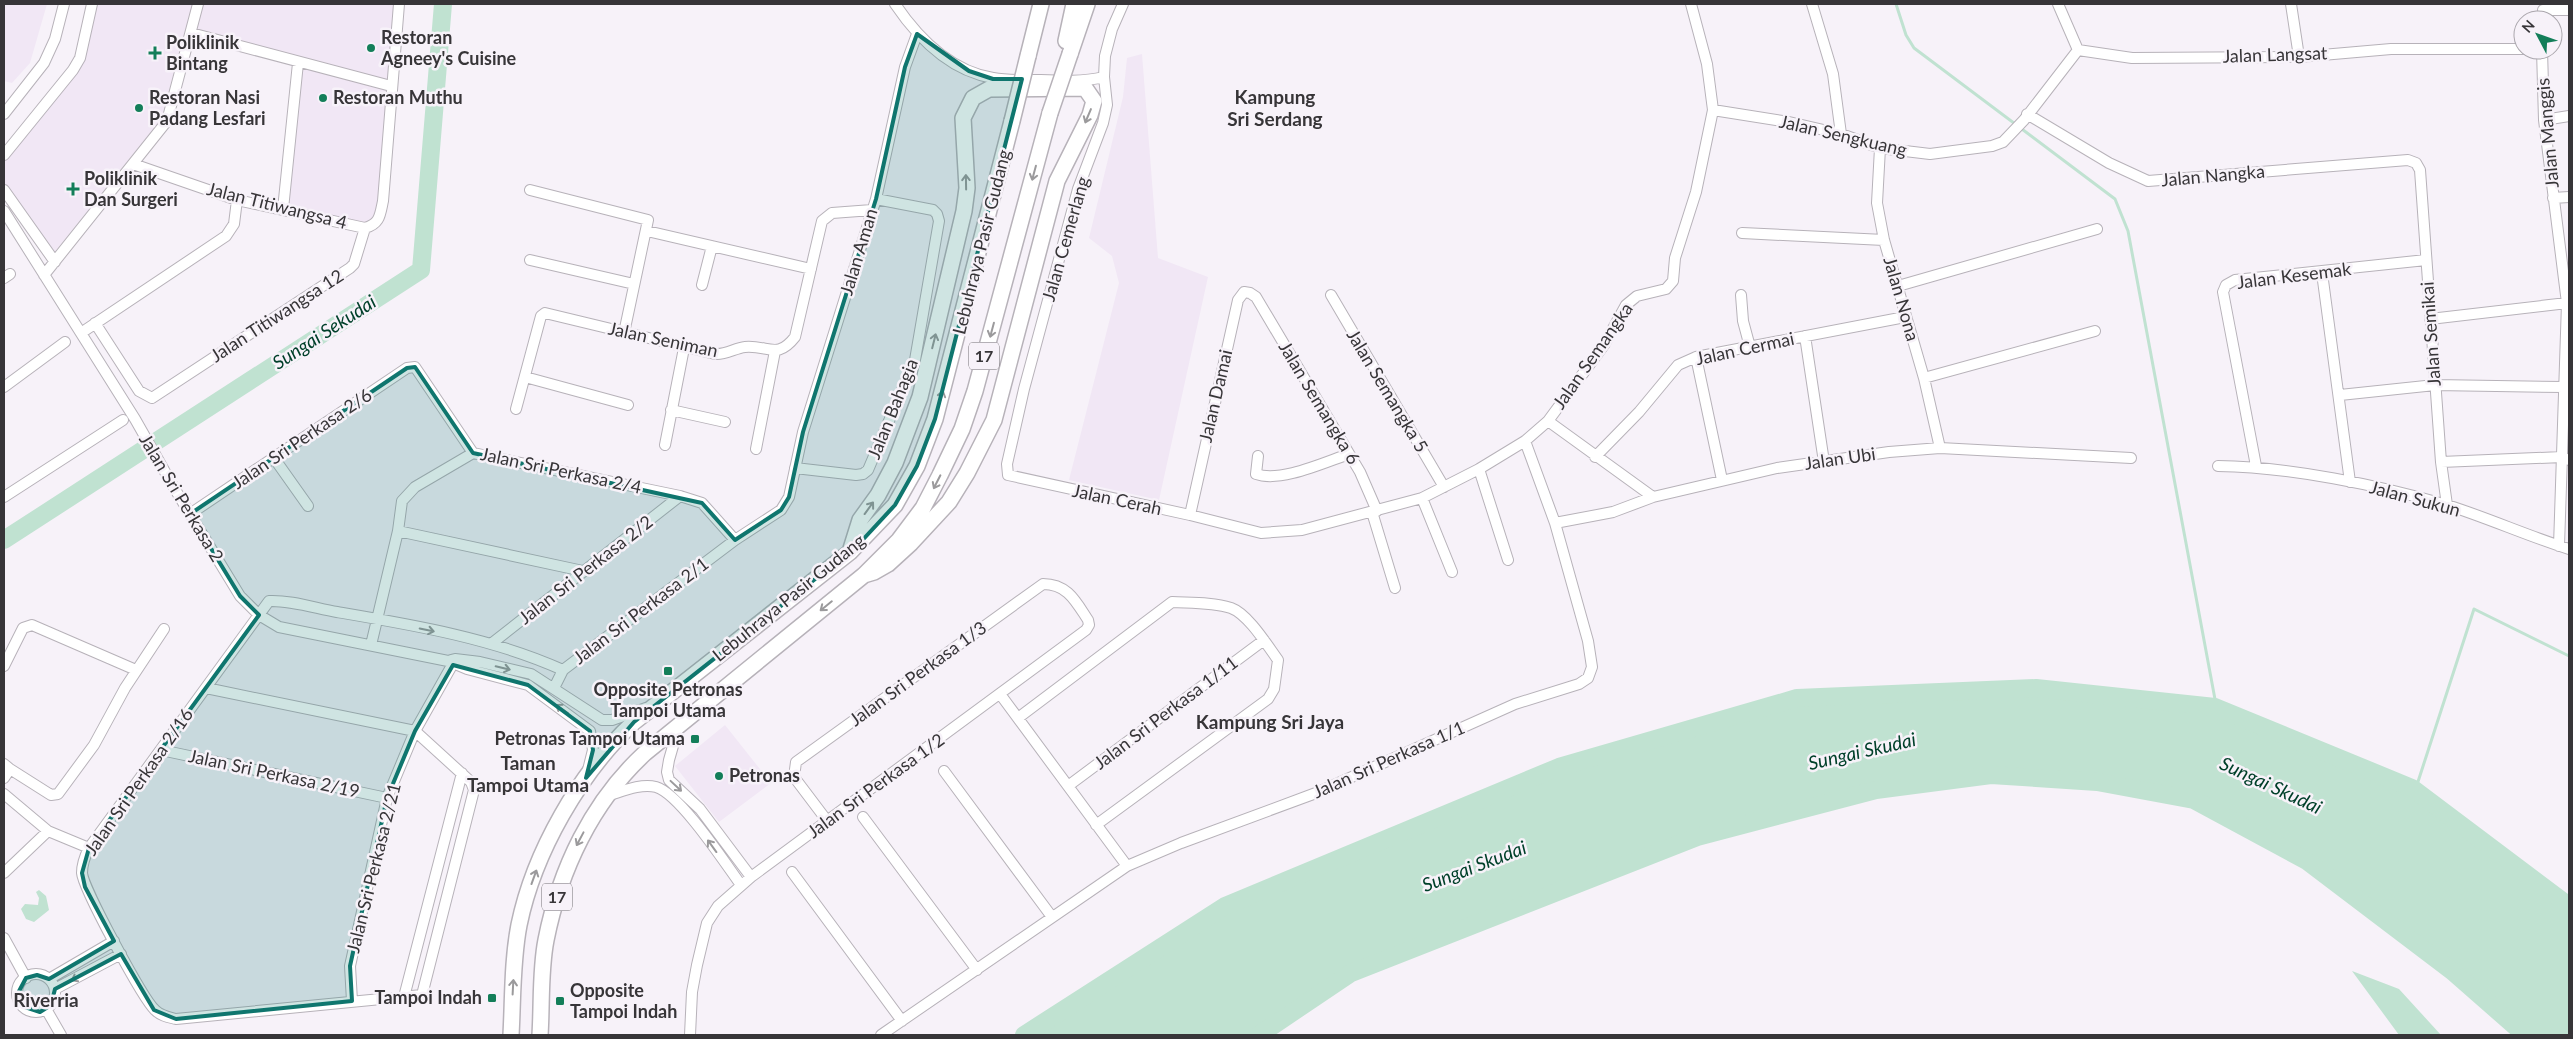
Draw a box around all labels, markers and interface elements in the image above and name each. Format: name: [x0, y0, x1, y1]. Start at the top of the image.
north arrow: [2513, 10, 2563, 60]
text: N: [2518, 16, 2538, 36]
place label: Restoran Agneey's Cuisine: [380, 26, 517, 69]
place label: Poliklinik Bintang: [166, 31, 239, 74]
street label: Jalan Langsat: [2222, 41, 2328, 67]
marker: Restoran Agneey's Cuisine: [365, 42, 377, 54]
marker: Poliklinik Bintang: [148, 46, 162, 60]
street label: Jalan Manggis: [2531, 77, 2563, 189]
district label: Kampung Sri Serdang: [1227, 85, 1323, 130]
place label: Restoran Nasi Padang Lesfari: [149, 86, 266, 129]
place label: Restoran Muthu: [333, 86, 463, 108]
marker: Restoran Muthu: [317, 92, 329, 104]
marker: Restoran Nasi Padang Lesfari: [133, 102, 145, 114]
one-way arrow: [1083, 108, 1092, 123]
street label: Jalan Sengkuang: [1777, 110, 1909, 160]
street label: Lebuhraya Pasir Gudang: [947, 147, 1015, 337]
street label: Jalan Nangka: [2160, 160, 2266, 190]
one-way arrow: [1029, 164, 1038, 180]
place label: Poliklinik Dan Surgeri: [84, 167, 178, 210]
one-way arrow: [962, 174, 971, 190]
street label: Jalan Cemerlang: [1037, 174, 1093, 304]
street label: Jalan Titiwangsa 4: [205, 177, 350, 233]
marker: Poliklinik Dan Surgeri: [66, 182, 80, 196]
street label: Jalan Aman: [834, 206, 882, 298]
street label: Jalan Nona: [1879, 254, 1924, 343]
street label: Jalan Kesemak: [2235, 257, 2353, 293]
street label: Jalan Titiwangsa 12: [206, 264, 347, 366]
street label: Jalan Semikai: [2415, 281, 2445, 387]
water label: Sungai Sekudai: [268, 289, 380, 374]
street label: Jalan Semangka: [1547, 298, 1637, 413]
street label: Jalan Seniman: [606, 317, 720, 361]
one-way arrow: [986, 321, 996, 337]
street label: Jalan Semangka 5: [1342, 325, 1433, 456]
street label: Jalan Cermai: [1694, 327, 1796, 369]
one-way arrow: [930, 333, 939, 349]
street label: Jalan Semangka 6: [1274, 337, 1365, 468]
road number: 17: [969, 342, 999, 370]
street label: Jalan Damai: [1194, 347, 1236, 444]
street label: Jalan Bahagia: [862, 355, 922, 462]
street label: Jalan Sri Perkasa 2/6: [227, 383, 376, 493]
one-way arrow: [937, 391, 947, 407]
street label: Jalan Sri Perkasa 2: [135, 430, 229, 565]
street label: Jalan Sri Perkasa 2/4: [479, 442, 644, 498]
street label: Jalan Ubi: [1803, 442, 1877, 474]
one-way arrow: [932, 474, 941, 489]
street label: Jalan Sukun: [2368, 475, 2463, 521]
street label: Jalan Cerah: [1071, 479, 1164, 519]
one-way arrow: [864, 501, 874, 515]
street label: Jalan Sri Perkasa 2/2: [514, 510, 657, 628]
street label: Lebuhraya Pasir Gudang: [708, 529, 869, 666]
street label: Jalan Sri Perkasa 2/1: [568, 552, 712, 668]
one-way arrow: [820, 601, 833, 612]
street label: Jalan Sri Perkasa 1/3: [845, 616, 990, 730]
one-way arrow: [418, 626, 434, 635]
street label: Jalan Sri Perkasa 1/11: [1089, 651, 1242, 773]
one-way arrow: [495, 664, 511, 673]
marker: Opposite Petronas Tampoi Utama: [662, 665, 674, 677]
place label: Opposite Petronas Tampoi Utama: [593, 678, 743, 721]
street label: Jalan Sri Perkasa 2/16: [79, 704, 197, 859]
one-way arrow: [555, 704, 569, 714]
district label: Kampung Sri Jaya: [1196, 710, 1344, 733]
street label: Jalan Sri Perkasa 1/1: [1309, 716, 1468, 802]
place label: Petronas Tampoi Utama: [494, 727, 685, 749]
water label: Sungai Skudai: [1806, 727, 1919, 774]
street label: Jalan Sri Perkasa 1/2: [803, 728, 948, 842]
marker: Petronas Tampoi Utama: [689, 733, 701, 745]
street label: Jalan Sri Perkasa 2/19: [187, 744, 362, 802]
district label: Taman Tampoi Utama: [467, 751, 589, 796]
water label: Sungai Skudai: [2217, 751, 2326, 818]
place label: Petronas: [729, 764, 800, 786]
marker: Petronas: [713, 770, 725, 782]
street label: Jalan Sri Perkasa 2/21: [341, 780, 405, 955]
one-way arrow: [670, 780, 682, 792]
one-way arrow: [575, 831, 585, 846]
water label: Sungai Skudai: [1418, 835, 1530, 896]
one-way arrow: [707, 840, 718, 853]
one-way arrow: [530, 870, 539, 885]
road number: 17: [542, 884, 572, 910]
one-way arrow: [71, 972, 86, 982]
one-way arrow: [508, 979, 518, 995]
place label: Opposite Tampoi Indah: [570, 979, 677, 1022]
place label: Tampoi Indah: [375, 986, 482, 1008]
district label: Riverria: [13, 988, 79, 1011]
marker: Tampoi Indah: [486, 992, 498, 1004]
marker: Opposite Tampoi Indah: [554, 995, 566, 1007]

